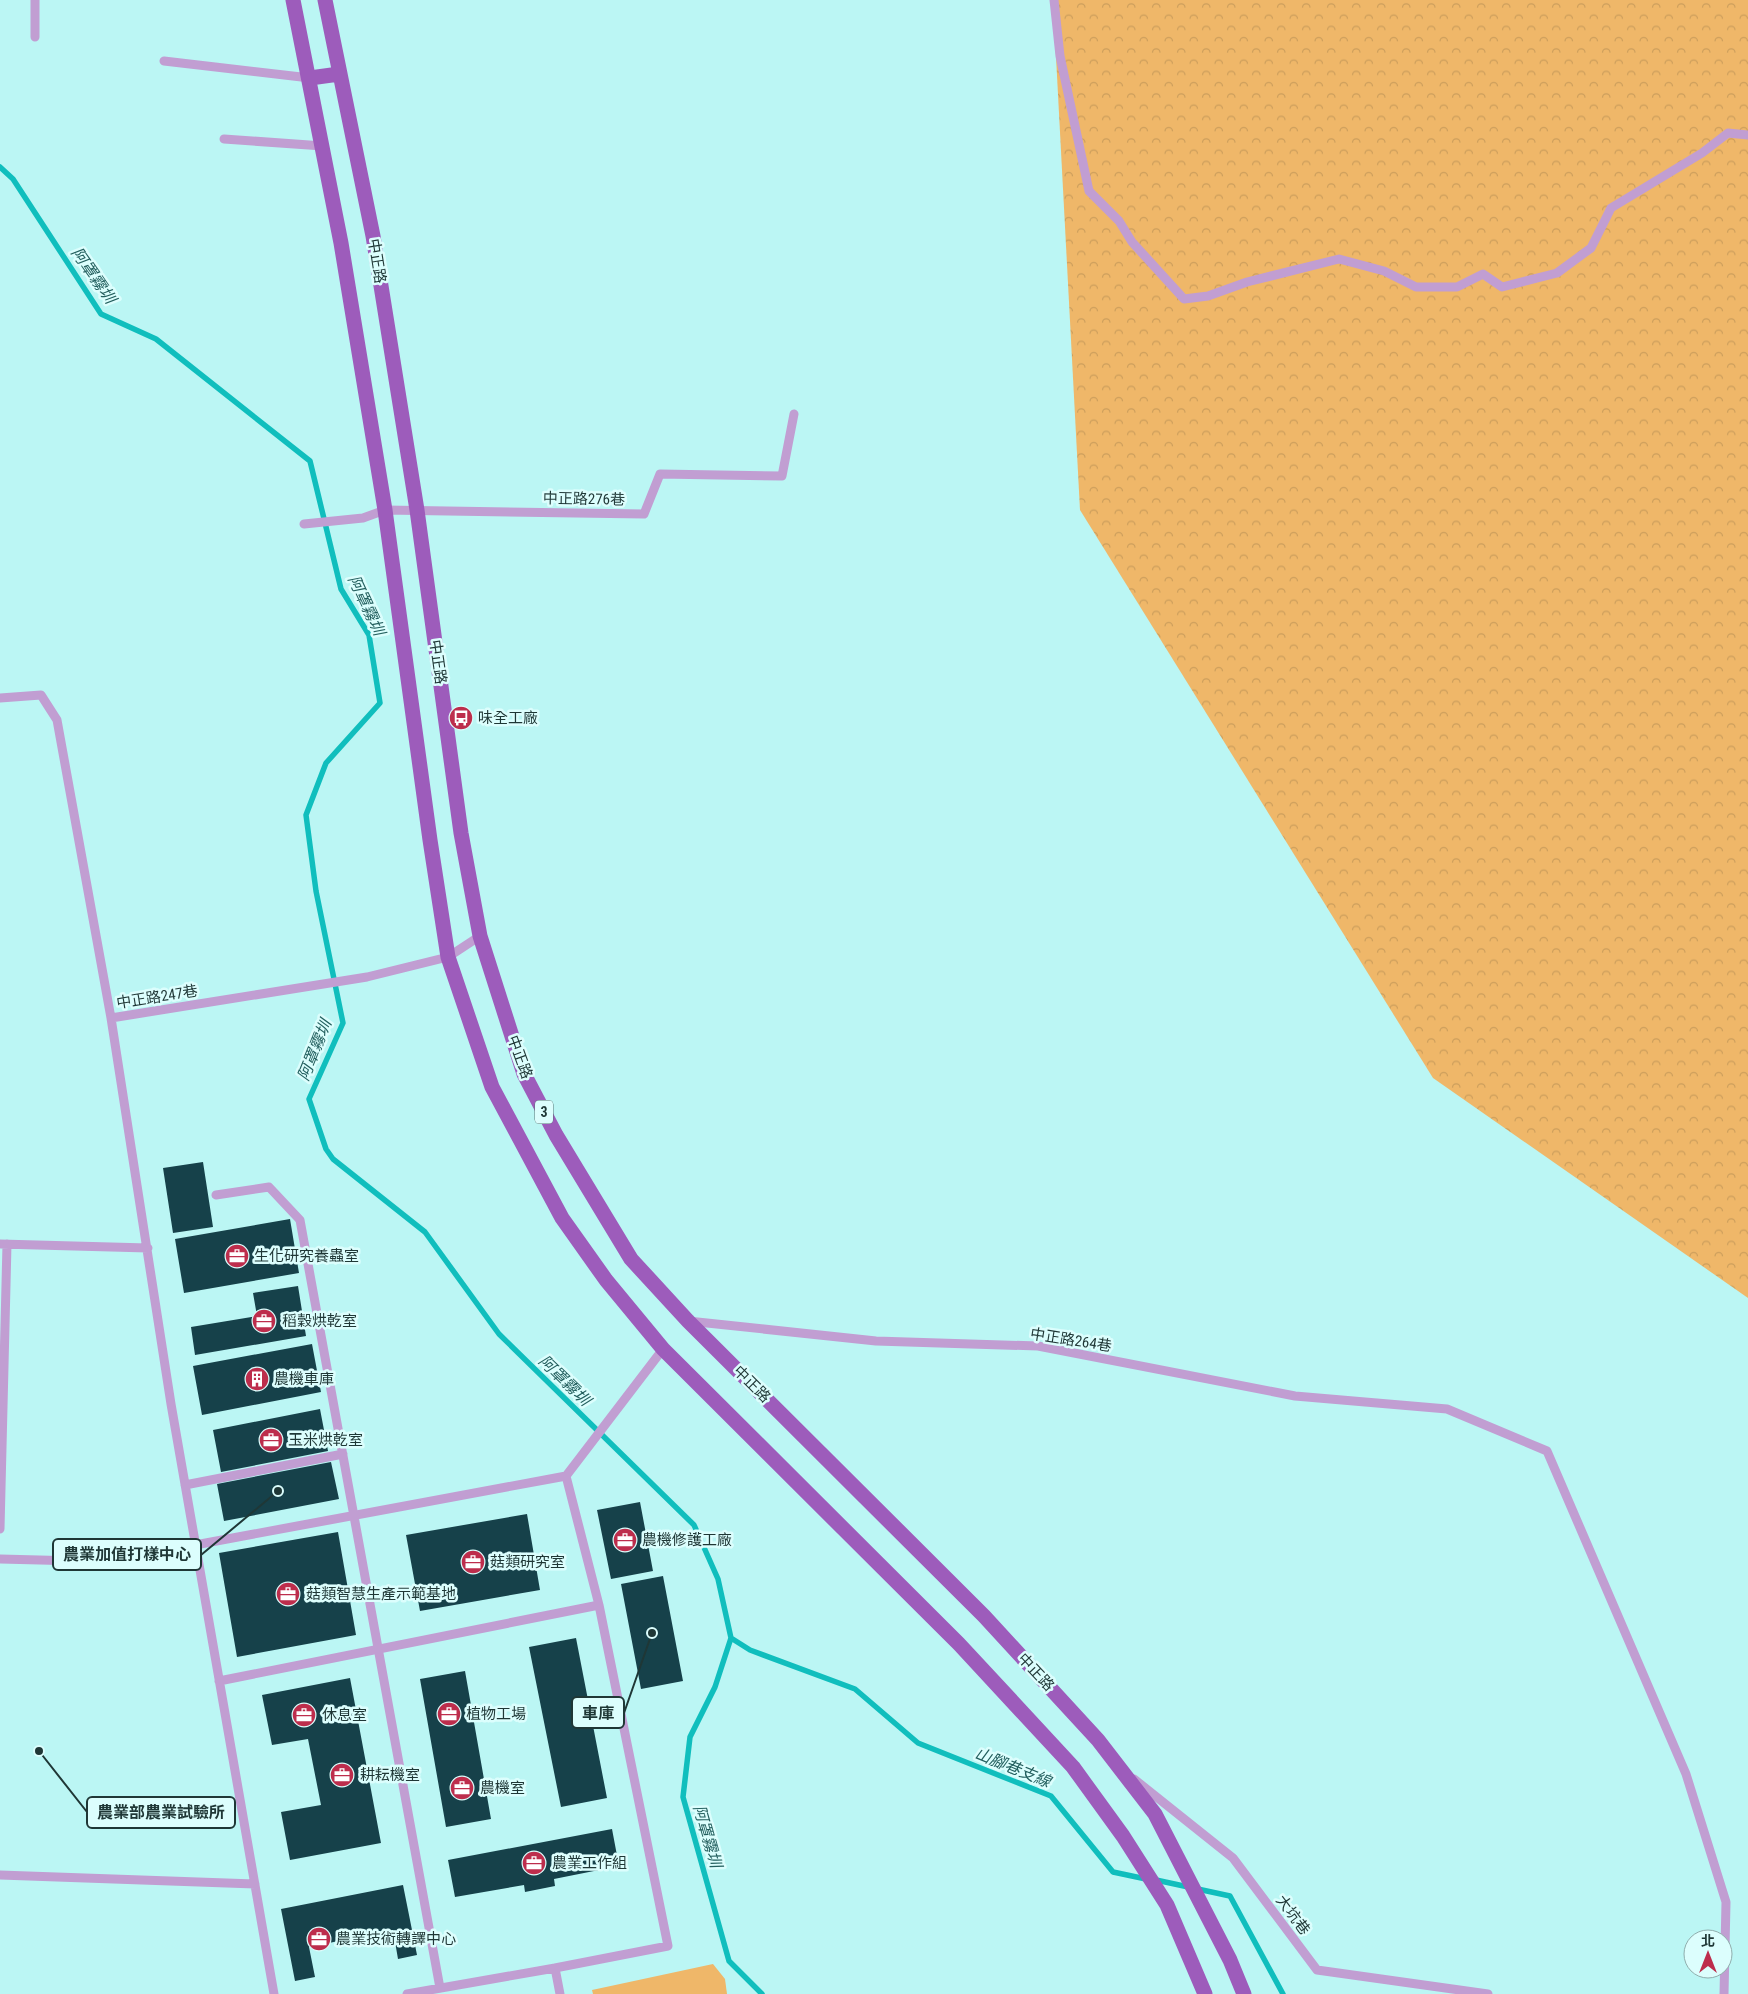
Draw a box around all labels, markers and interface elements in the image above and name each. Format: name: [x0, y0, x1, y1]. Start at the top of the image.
street label: 中正路: [365, 237, 389, 285]
water label: 阿罩霧圳: [67, 244, 121, 309]
street label: 中正路276巷: [543, 489, 625, 509]
water label: 阿罩霧圳: [344, 572, 390, 640]
street label: 中正路: [426, 638, 450, 686]
bus stop icon: 味全工廠: [448, 705, 474, 731]
place label: 味全工廠: [478, 709, 538, 727]
street label: 中正路247巷: [115, 982, 199, 1012]
water label: 阿罩霧圳: [294, 1015, 336, 1083]
street label: 中正路: [504, 1033, 536, 1081]
road number: 3: [535, 1100, 553, 1124]
office icon: 生化研究養蟲室: [224, 1243, 250, 1269]
place label: 生化研究養蟲室: [254, 1247, 359, 1265]
office icon: 稻穀烘乾室: [251, 1308, 277, 1334]
place label: 稻穀烘乾室: [282, 1312, 357, 1330]
street label: 中正路264巷: [1029, 1325, 1113, 1355]
water label: 阿罩霧圳: [535, 1351, 596, 1411]
street label: 中正路: [730, 1362, 774, 1406]
building icon: 農機車庫: [244, 1366, 270, 1392]
place label: 農機車庫: [274, 1370, 334, 1388]
office icon: 玉米烘乾室: [258, 1427, 284, 1453]
place label: 玉米烘乾室: [288, 1431, 363, 1449]
office icon: 農機修護工廠: [612, 1527, 638, 1553]
place label: 農機修護工廠: [642, 1531, 732, 1549]
callout: 農業加值打樣中心: [53, 1539, 201, 1570]
text: 農業加值打樣中心: [63, 1545, 191, 1564]
office icon: 菇類研究室: [460, 1549, 486, 1575]
place label: 菇類研究室: [490, 1553, 565, 1571]
office icon: 菇類智慧生產示範基地: [275, 1581, 301, 1607]
place label: 菇類智慧生產示範基地: [306, 1585, 456, 1603]
street label: 中正路: [1014, 1649, 1058, 1695]
callout: 車庫: [572, 1697, 624, 1728]
office icon: 植物工場: [436, 1701, 462, 1727]
office icon: 休息室: [291, 1702, 317, 1728]
text: 車庫: [582, 1704, 614, 1723]
place label: 植物工場: [466, 1705, 526, 1723]
place label: 休息室: [322, 1706, 367, 1724]
water label: 山腳巷支線: [972, 1744, 1055, 1792]
office icon: 耕耘機室: [329, 1762, 355, 1788]
place label: 耕耘機室: [360, 1766, 420, 1784]
office icon: 農機室: [449, 1775, 475, 1801]
place label: 農機室: [480, 1779, 525, 1797]
callout: 農業部農業試驗所: [87, 1797, 235, 1828]
text: 農業部農業試驗所: [97, 1803, 225, 1822]
water label: 阿罩霧圳: [690, 1803, 726, 1871]
office icon: 農業工作組: [521, 1850, 547, 1876]
place label: 農業工作組: [552, 1854, 627, 1872]
street label: 大坑巷: [1272, 1892, 1314, 1938]
office icon: 農業技術轉譯中心: [306, 1926, 332, 1952]
north arrow: [1683, 1929, 1733, 1979]
place label: 農業技術轉譯中心: [336, 1930, 456, 1948]
text: 北: [1701, 1933, 1715, 1949]

